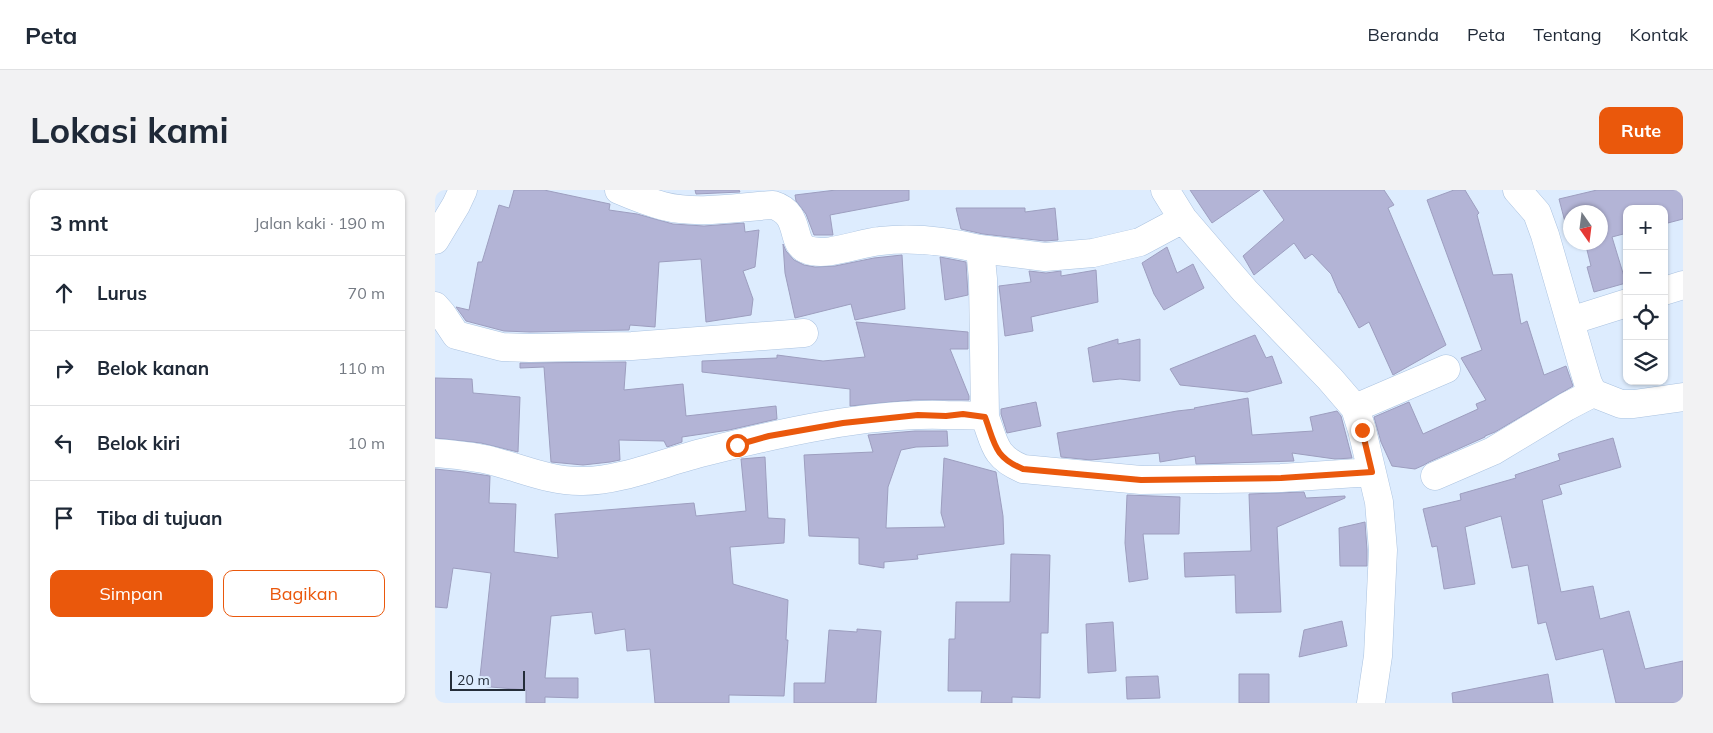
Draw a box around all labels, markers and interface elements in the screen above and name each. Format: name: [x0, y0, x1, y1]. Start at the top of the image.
text: Peta: [25, 20, 77, 50]
text: Beranda: [1368, 23, 1439, 46]
text: Peta: [1467, 23, 1505, 46]
text: Tentang: [1533, 23, 1602, 46]
text: Kontak: [1630, 23, 1688, 46]
button: Rute: [1599, 107, 1683, 154]
text: Lokasi kami: [30, 108, 229, 152]
north arrow: [1563, 205, 1608, 250]
map controls: [1623, 205, 1668, 385]
button: +: [1623, 205, 1668, 250]
text: 3 mnt: [50, 210, 108, 236]
text: Jalan kaki · 190 m: [254, 213, 385, 233]
button: −: [1623, 250, 1668, 295]
icon: ahead: [50, 279, 78, 307]
text: Lurus: [97, 281, 147, 305]
text: 70 m: [348, 283, 385, 303]
button: locate: [1623, 295, 1668, 340]
button: layers: [1623, 340, 1668, 385]
icon: right: [50, 354, 78, 382]
text: Belok kanan: [97, 356, 209, 380]
text: 110 m: [338, 358, 385, 378]
route end: [1351, 419, 1374, 442]
icon: left: [50, 429, 78, 457]
text: Belok kiri: [97, 431, 180, 455]
text: 10 m: [348, 433, 385, 453]
route start: [726, 434, 749, 457]
icon: arrive: [50, 504, 78, 532]
text: Tiba di tujuan: [97, 506, 222, 530]
button: Simpan: [50, 570, 213, 617]
button: Bagikan: [223, 570, 385, 617]
scale bar: [450, 668, 525, 691]
text: 20 m: [457, 671, 490, 689]

